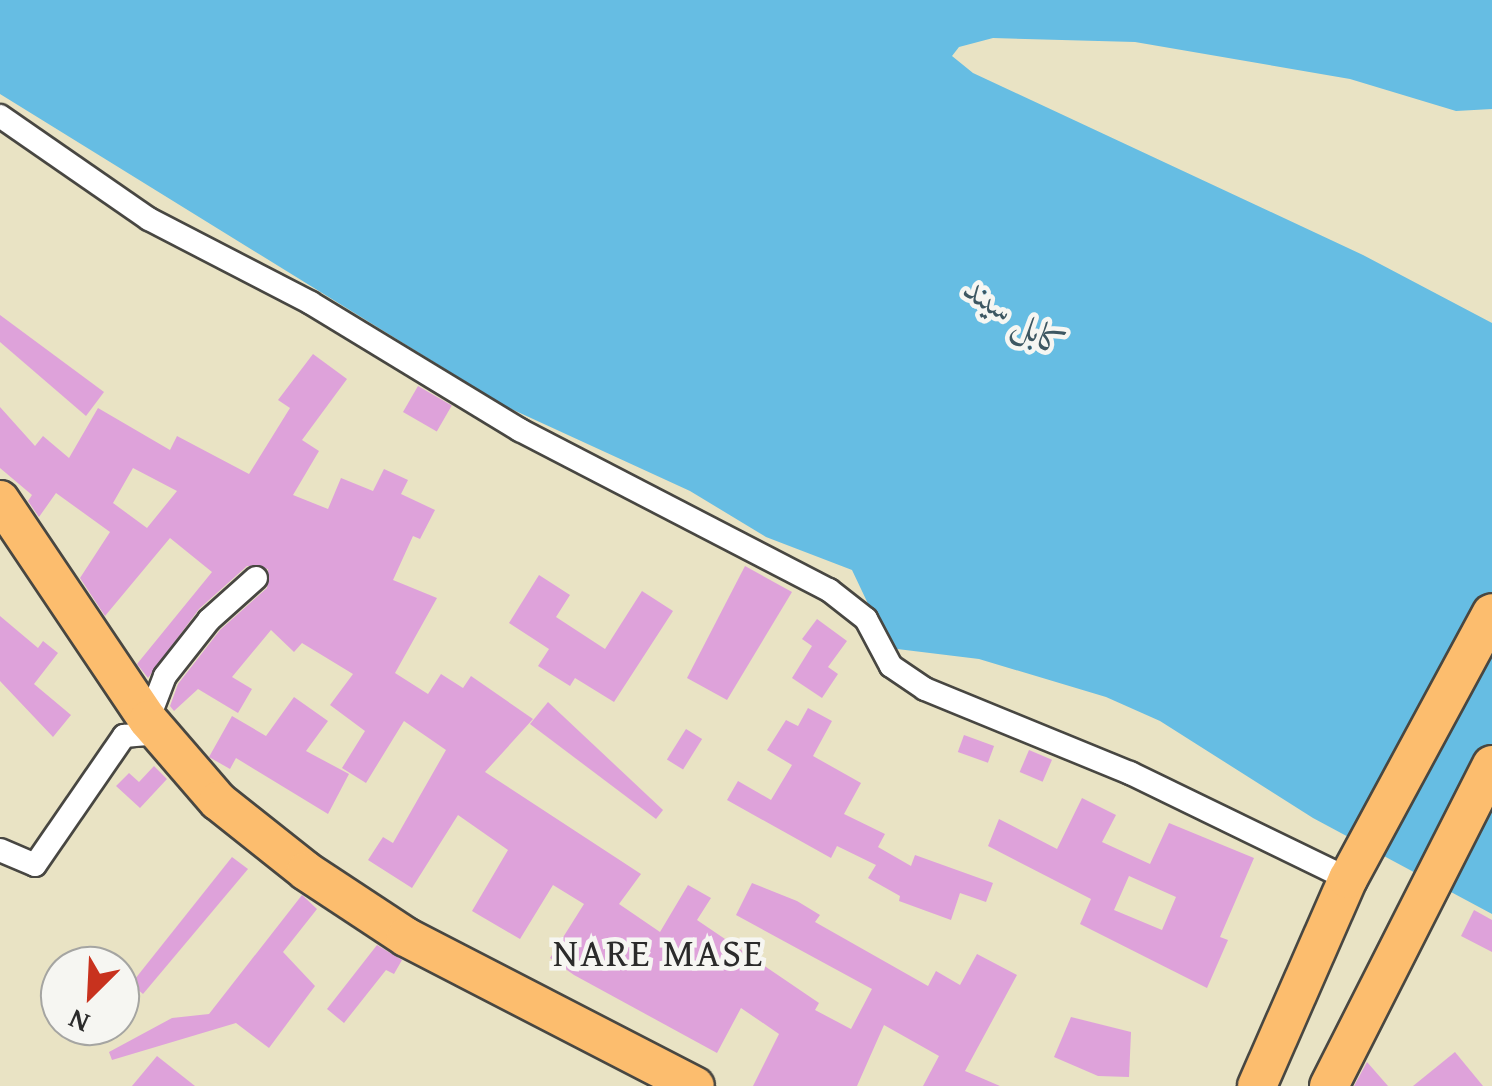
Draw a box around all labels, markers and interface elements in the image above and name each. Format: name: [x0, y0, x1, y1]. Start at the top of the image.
water label: کابل سيند: [956, 267, 1076, 367]
district label: NARE MASE: [553, 930, 765, 976]
north arrow: [40, 946, 140, 1046]
text: N: [62, 1000, 95, 1045]

